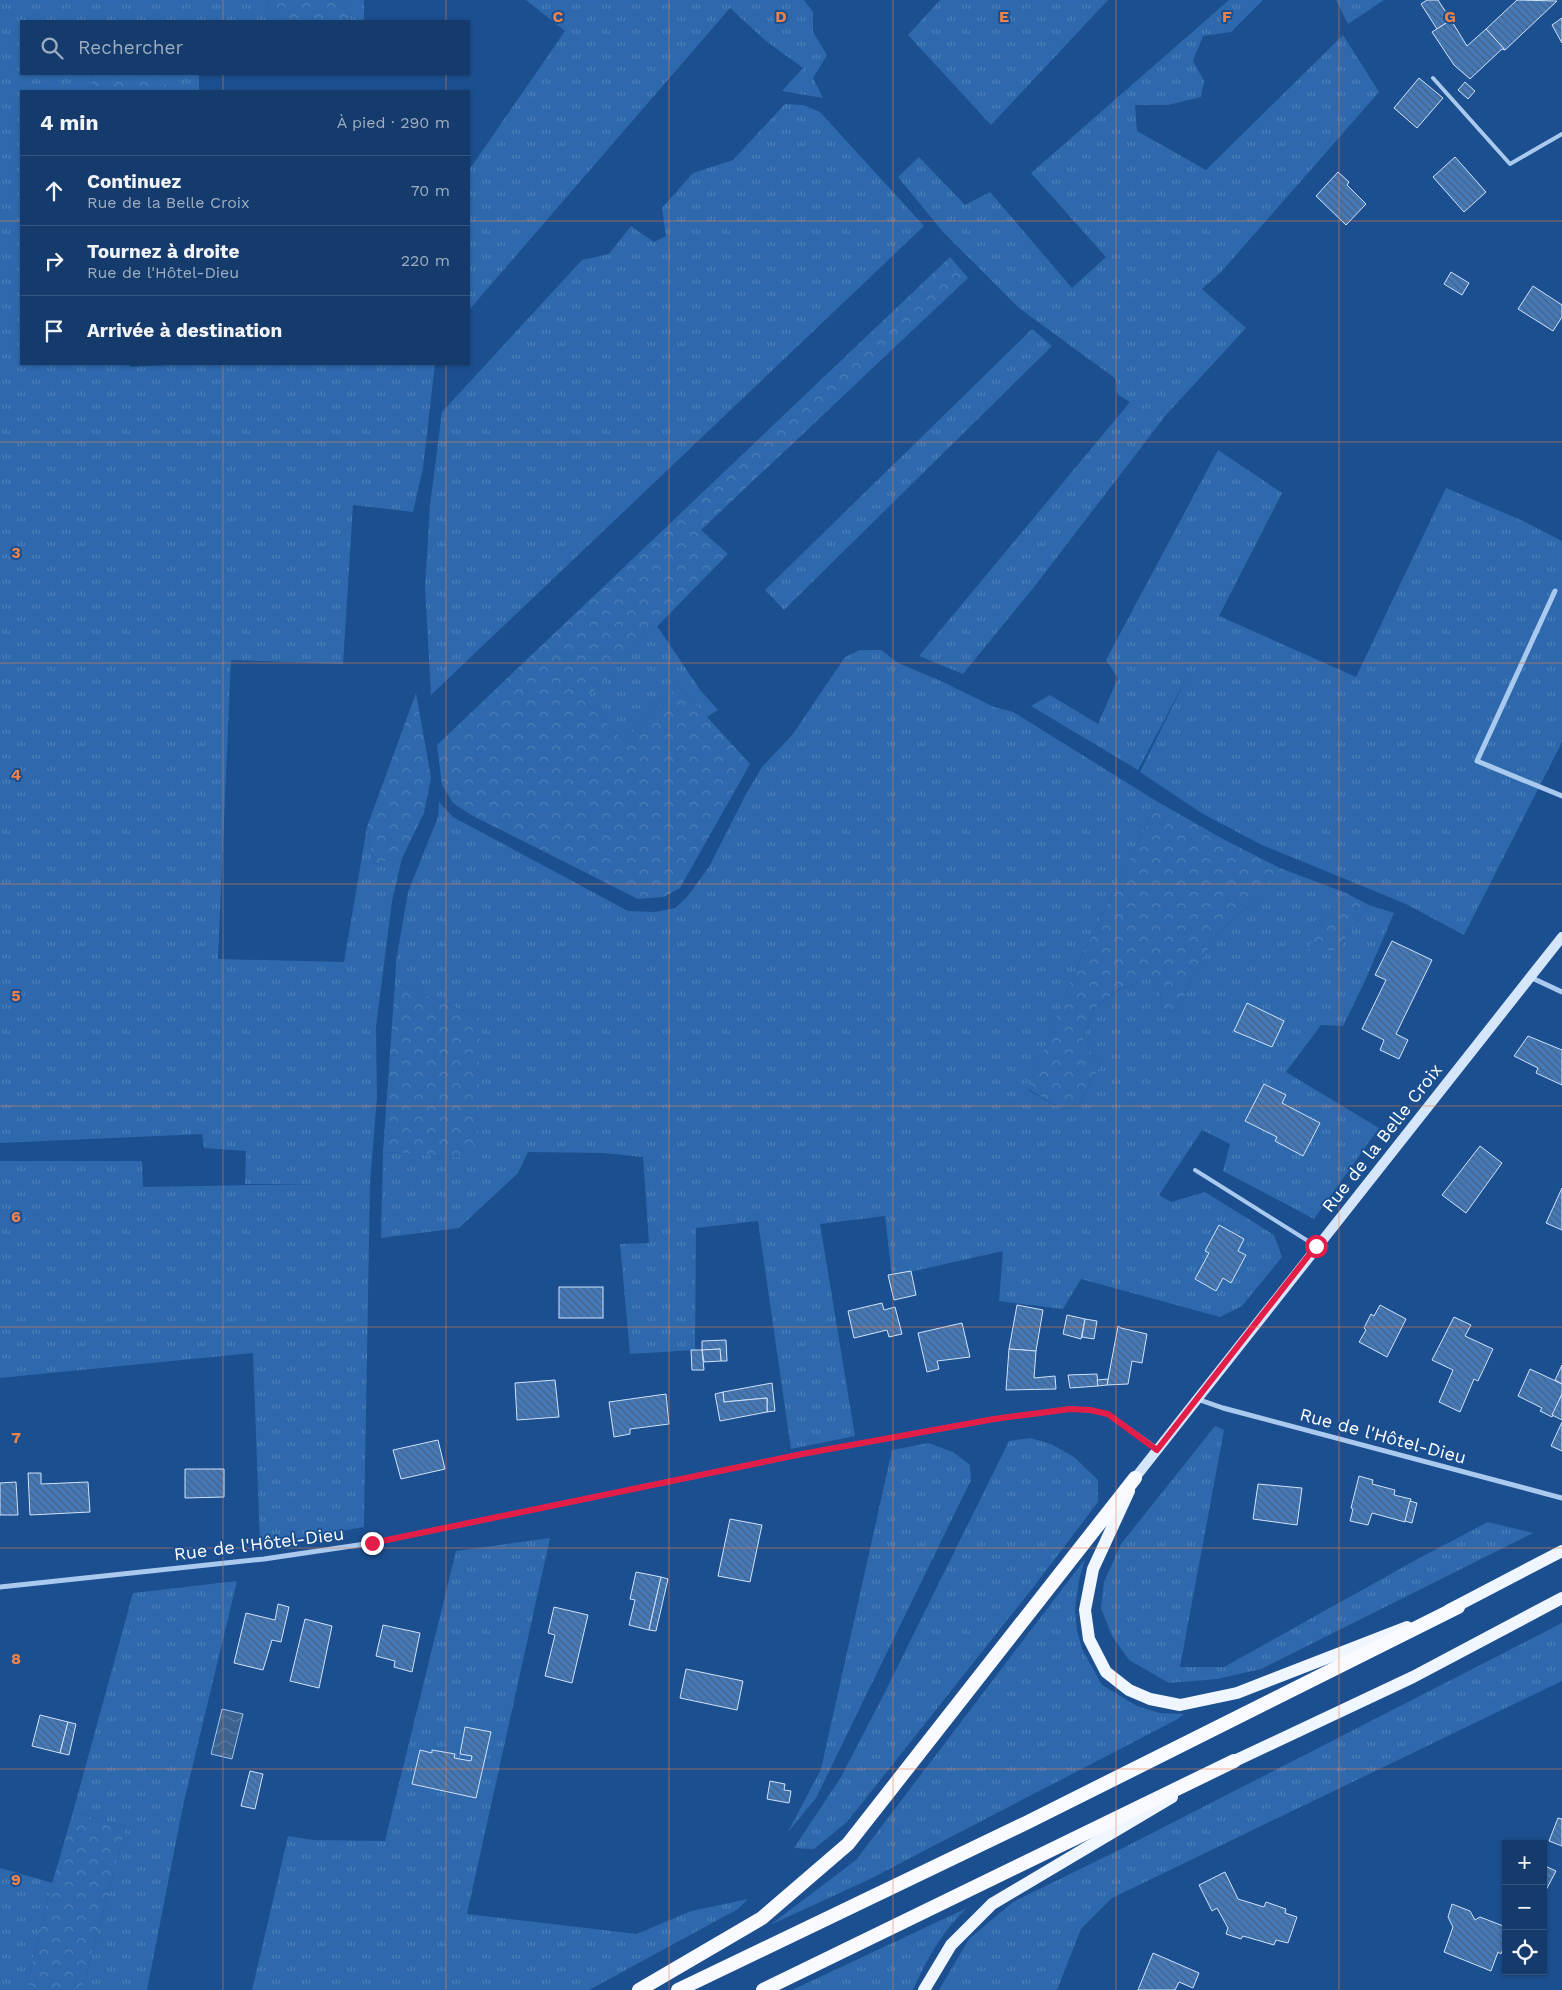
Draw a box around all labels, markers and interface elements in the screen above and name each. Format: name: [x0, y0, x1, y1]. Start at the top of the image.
text: C: [553, 7, 564, 26]
text: D: [775, 7, 787, 26]
text: E: [999, 7, 1009, 26]
text: F: [1222, 7, 1232, 26]
text: G: [1444, 7, 1456, 26]
search box: [20, 20, 470, 75]
icon: search: [38, 34, 66, 62]
text: Rechercher: [78, 36, 183, 59]
text: 4 min: [40, 110, 98, 135]
text: À pied · 290 m: [337, 113, 450, 132]
text: Continuez: [87, 170, 181, 193]
icon: ahead: [40, 177, 68, 205]
text: 70 m: [411, 181, 450, 200]
text: Rue de la Belle Croix: [87, 193, 250, 212]
text: Tournez à droite: [87, 240, 239, 263]
icon: right: [40, 247, 68, 275]
text: 220 m: [401, 251, 450, 270]
text: Rue de l'Hôtel-Dieu: [87, 263, 239, 282]
icon: arrive: [40, 317, 68, 345]
text: Arrivée à destination: [87, 319, 282, 342]
text: 3: [11, 543, 21, 562]
text: 4: [11, 765, 21, 784]
text: 5: [11, 986, 21, 1005]
street label: Rue de la Belle Croix: [1317, 1059, 1446, 1216]
text: 6: [11, 1207, 21, 1226]
route start: [1305, 1235, 1328, 1258]
street label: Rue de l'Hôtel-Dieu: [1298, 1403, 1469, 1468]
text: 7: [11, 1428, 21, 1447]
street label: Rue de l'Hôtel-Dieu: [173, 1523, 345, 1564]
route end: [361, 1532, 384, 1555]
text: 8: [11, 1649, 21, 1668]
map controls: [1502, 1840, 1547, 1975]
button: +: [1502, 1840, 1547, 1885]
text: 9: [11, 1870, 21, 1889]
button: −: [1502, 1885, 1547, 1930]
button: locate: [1502, 1930, 1547, 1975]

